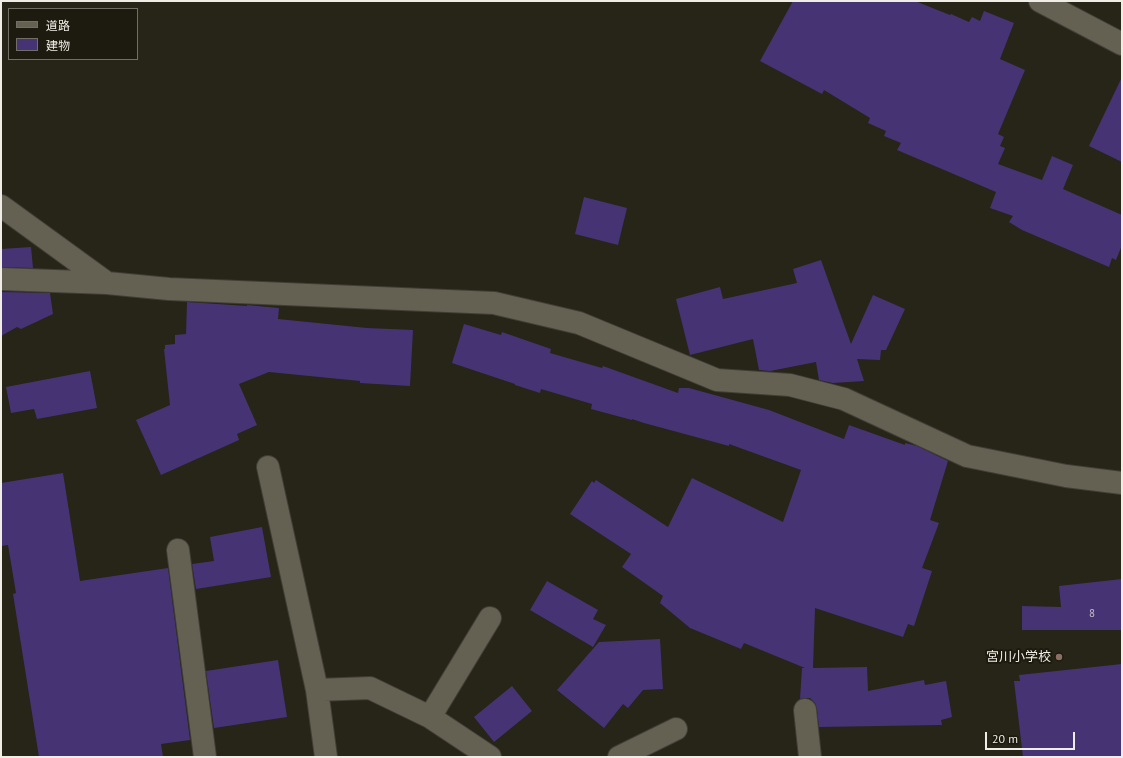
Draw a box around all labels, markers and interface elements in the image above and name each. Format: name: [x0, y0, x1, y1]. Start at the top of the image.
legend: [8, 8, 138, 60]
text: 道路: [46, 18, 70, 33]
text: 建物: [46, 38, 70, 53]
house number: 8: [1089, 607, 1095, 621]
place label: 宮川小学校: [986, 649, 1051, 665]
marker: 宮川小学校: [1054, 652, 1064, 662]
scale bar: [987, 724, 1077, 750]
text: 20 m: [992, 731, 1018, 746]

